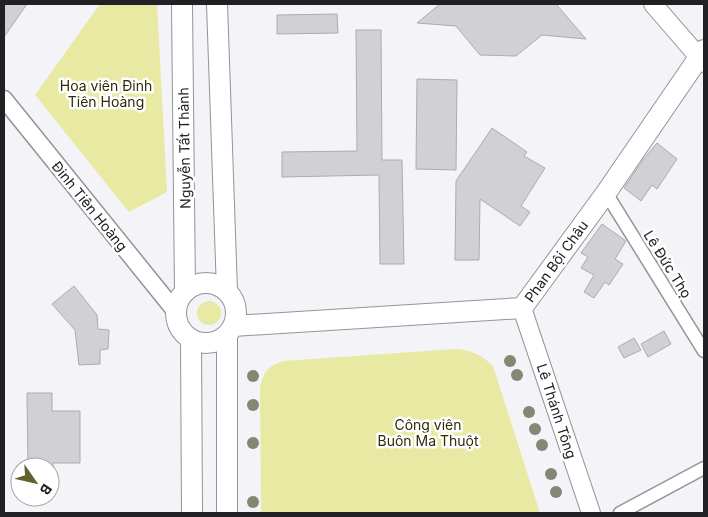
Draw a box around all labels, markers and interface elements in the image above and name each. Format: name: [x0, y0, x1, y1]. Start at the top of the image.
park label: Hoa viên Đinh Tiên Hoàng: [60, 77, 152, 110]
street label: Nguyễn Tất Thành: [174, 87, 194, 209]
street label: Đinh Tiên Hoàng: [49, 158, 131, 254]
street label: Phan Bội Châu: [521, 217, 591, 305]
street label: Lê Đức Thọ: [641, 227, 695, 301]
street label: Lê Thánh Tông: [534, 361, 580, 461]
park label: Công viên Buôn Ma Thuột: [377, 416, 479, 449]
north arrow: [10, 457, 60, 507]
text: B: [37, 481, 56, 498]

